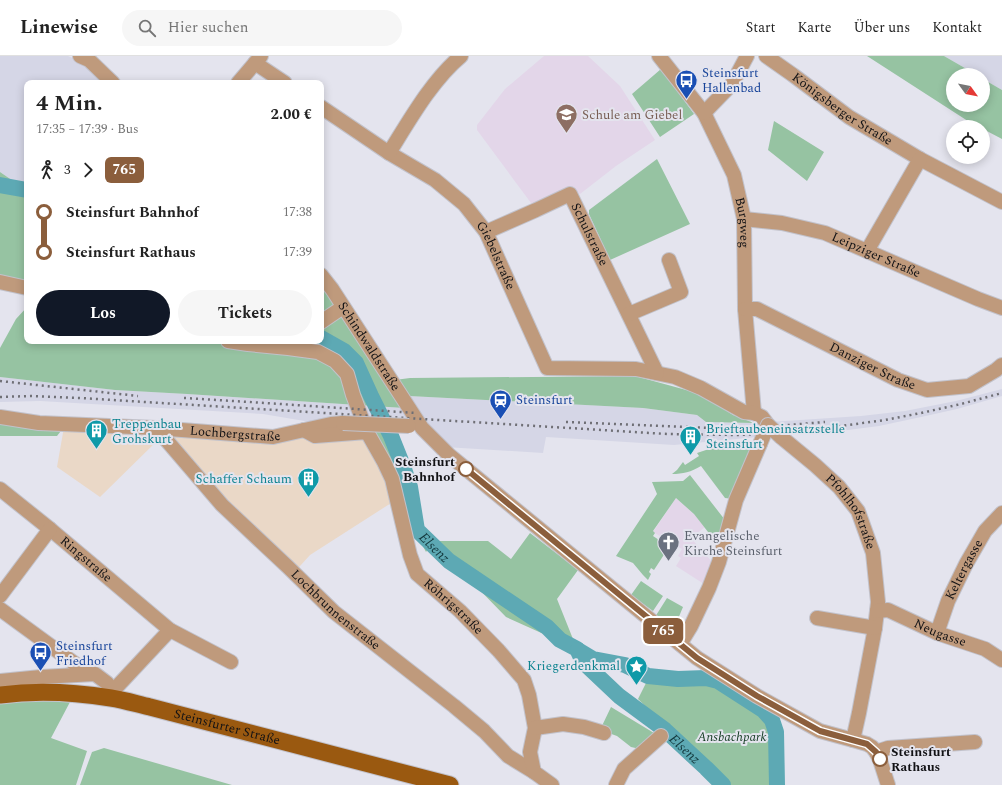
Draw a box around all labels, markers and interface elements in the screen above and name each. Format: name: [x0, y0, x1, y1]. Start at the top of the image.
search box: [122, 10, 402, 46]
text: Linewise: [20, 13, 98, 42]
text: Hier suchen: [168, 16, 248, 39]
icon: search: [136, 17, 158, 39]
text: Start: [746, 17, 776, 38]
text: Karte: [798, 17, 831, 38]
text: Über uns: [853, 17, 910, 38]
text: Kontakt: [932, 17, 982, 38]
place label: Steinsfurt Hallenbad: [702, 63, 761, 98]
bus stop icon: Steinsfurt Hallenbad: [673, 67, 699, 100]
street label: Königsberger Straße: [788, 68, 896, 151]
north arrow: [946, 68, 990, 112]
map controls: [946, 68, 990, 164]
text: 4 Min.: [36, 87, 103, 120]
school or university icon: Schule am Giebel: [553, 102, 579, 135]
text: 2.00 €: [271, 103, 312, 126]
place label: Schule am Giebel: [582, 105, 682, 125]
text: 17:35 – 17:39 · Bus: [36, 119, 139, 139]
button: locate: [946, 120, 990, 164]
icon: walk: [36, 159, 58, 181]
icon: forward: [77, 159, 99, 181]
text: 765: [113, 159, 136, 180]
text: 3: [64, 160, 71, 180]
street label: Burgweg: [729, 195, 754, 248]
street label: Schulstraße: [566, 199, 613, 269]
text: Steinsfurt Bahnhof: [66, 201, 199, 224]
text: 17:38: [283, 202, 312, 222]
street label: Giebelstraße: [471, 217, 521, 293]
street label: Leipziger Straße: [828, 227, 924, 283]
text: Steinsfurt Rathaus: [66, 241, 196, 264]
text: 17:39: [283, 242, 312, 262]
button: Los: [36, 290, 170, 336]
button: Tickets: [178, 290, 312, 336]
street label: Schindwaldstraße: [333, 298, 405, 395]
street label: Danziger Straße: [826, 337, 918, 395]
station icon: Steinsfurt: [488, 387, 514, 420]
place label: Steinsfurt: [516, 390, 573, 410]
place label: Treppenbau Grohskurt: [112, 414, 181, 449]
building icon: Treppenbau Grohskurt: [83, 418, 109, 451]
place label: Brieftaubeneinsatzstelle Steinsfurt: [706, 419, 845, 454]
street label: Lochbergstraße: [189, 421, 283, 447]
building icon: Brieftaubeneinsatzstelle Steinsfurt: [677, 423, 703, 456]
place label: Steinsfurt Bahnhof: [395, 452, 456, 487]
marker: Steinsfurt Bahnhof: [458, 461, 474, 477]
building icon: Schaffer Schaum: [295, 466, 321, 499]
place label: Schaffer Schaum: [196, 469, 292, 489]
street label: Pfohlhofstraße: [821, 469, 881, 552]
place label: Evangelische Kirche Steinsfurt: [684, 526, 783, 561]
water label: Elsenz: [414, 527, 455, 568]
church icon: Evangelische Kirche Steinsfurt: [655, 530, 681, 563]
street label: Ringstraße: [55, 531, 117, 587]
street label: Keltergasse: [940, 536, 988, 603]
street label: Lochbrunnenstraße: [286, 565, 385, 655]
street label: Röhrigstraße: [419, 574, 488, 639]
street label: Neugasse: [911, 614, 969, 652]
line badge: 765: [640, 618, 686, 644]
text: 765: [651, 620, 675, 641]
place label: Steinsfurt Friedhof: [56, 636, 113, 671]
bus stop icon: Steinsfurt Friedhof: [28, 640, 54, 673]
place icon: Kriegerdenkmal: [623, 653, 649, 686]
place label: Kriegerdenkmal: [527, 656, 620, 676]
street label: Steinsfurter Straße: [172, 704, 282, 750]
park label: Ansbachpark: [696, 727, 767, 747]
water label: Elsenz: [665, 729, 706, 769]
place label: Steinsfurt Rathaus: [891, 742, 951, 777]
marker: Steinsfurt Rathaus: [872, 751, 888, 767]

